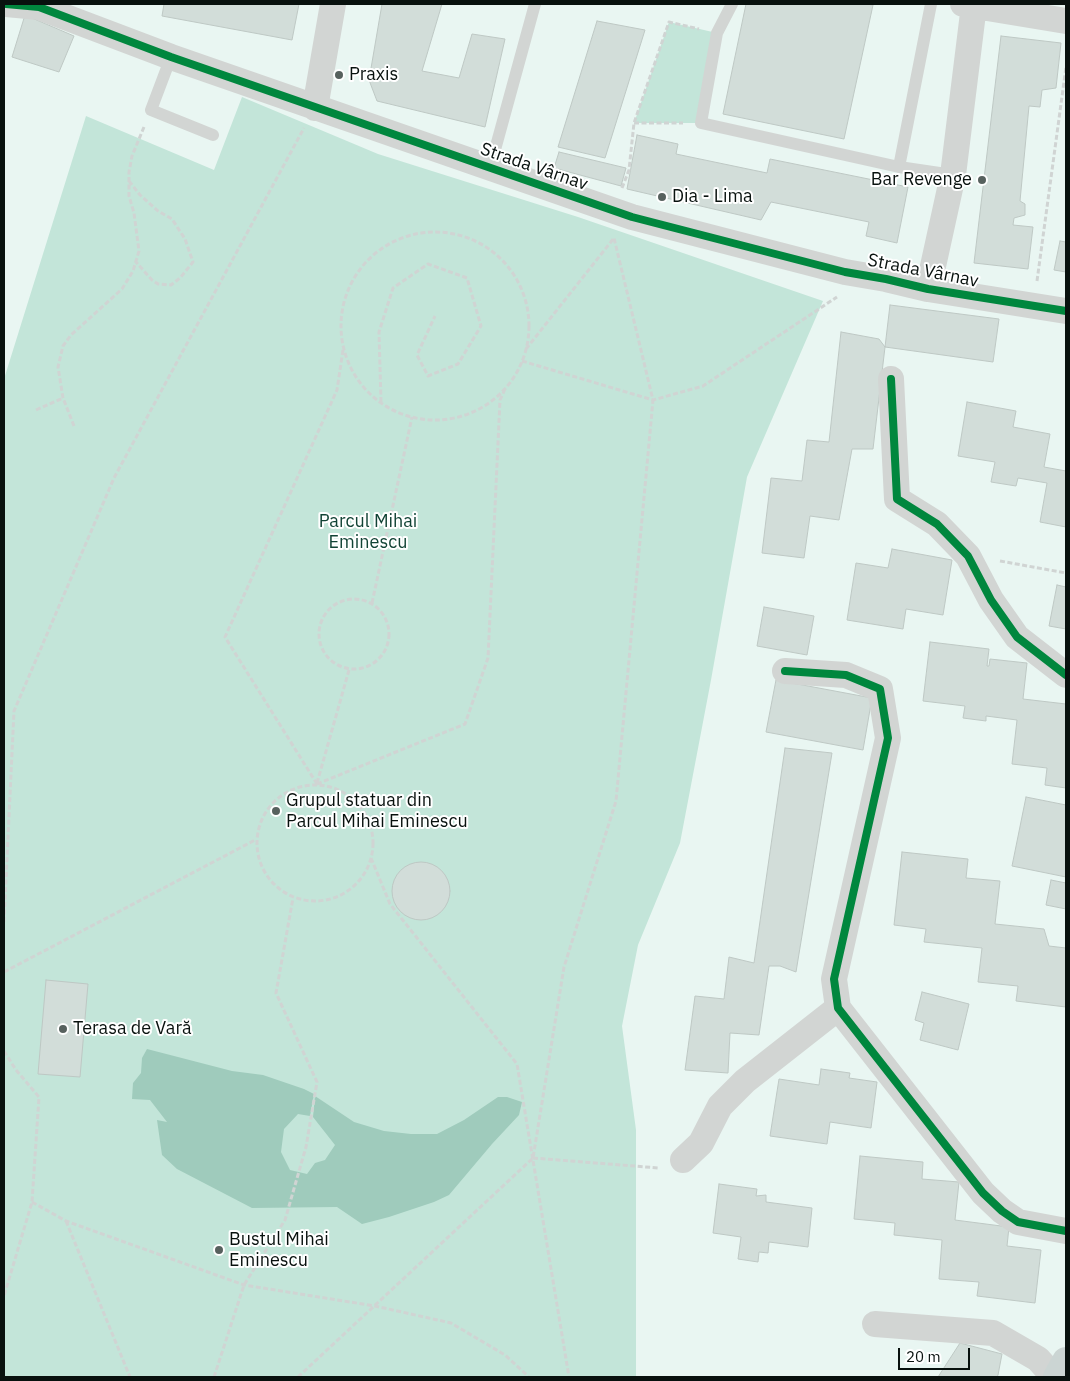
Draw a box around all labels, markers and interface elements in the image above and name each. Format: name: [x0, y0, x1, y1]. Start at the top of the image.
place label: Praxis: [349, 64, 398, 86]
marker: Praxis: [333, 69, 345, 81]
street label: Strada Vârnav: [477, 138, 591, 196]
place label: Bar Revenge: [871, 169, 972, 191]
marker: Bar Revenge: [976, 174, 988, 186]
place label: Dia - Lima: [672, 186, 753, 208]
marker: Dia - Lima: [656, 191, 668, 203]
street label: Strada Vârnav: [866, 250, 980, 292]
park label: Parcul Mihai Eminescu: [319, 511, 417, 554]
place label: Grupul statuar din Parcul Mihai Eminescu: [286, 790, 468, 832]
marker: Grupul statuar din Parcul Mihai Eminescu: [270, 805, 282, 817]
place label: Terasa de Vară: [73, 1018, 192, 1040]
marker: Terasa de Vară: [57, 1023, 69, 1035]
place label: Bustul Mihai Eminescu: [229, 1229, 329, 1272]
marker: Bustul Mihai Eminescu: [213, 1244, 225, 1256]
scale bar: [900, 1338, 972, 1370]
text: 20 m: [906, 1347, 941, 1366]

